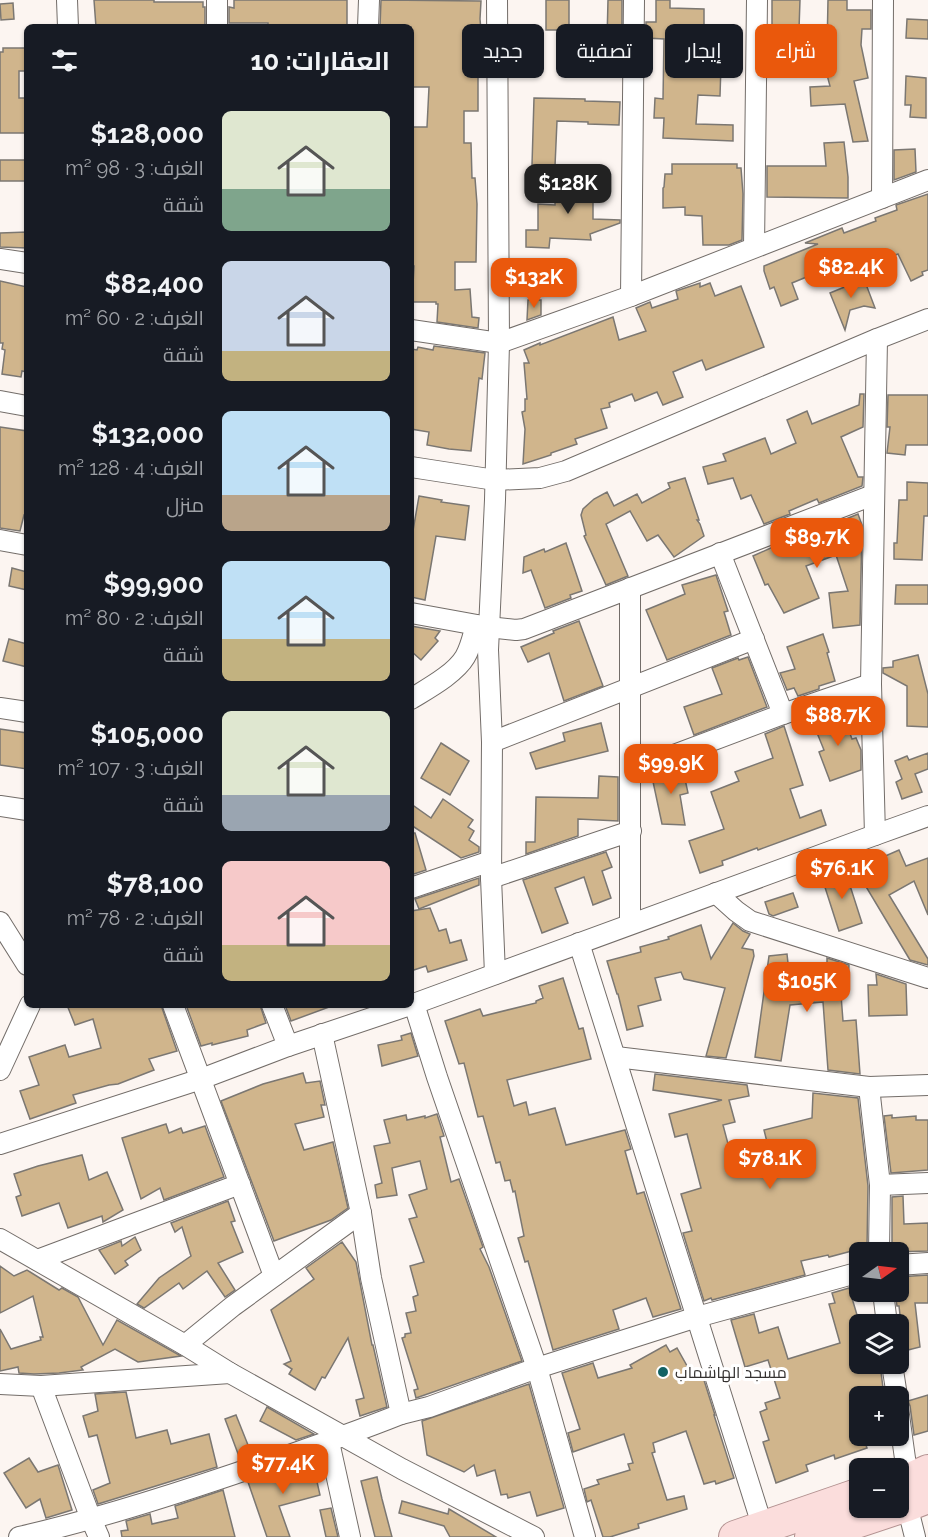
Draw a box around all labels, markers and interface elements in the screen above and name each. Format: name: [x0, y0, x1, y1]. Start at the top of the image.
chip: جديد: [462, 24, 544, 78]
chip: تصفية: [556, 24, 653, 78]
chip: إيجار: [665, 24, 743, 78]
chip: شراء: [755, 24, 837, 78]
icon: filters: [48, 44, 81, 77]
text: العقارات: 10: [250, 46, 390, 76]
text: $128,000: [90, 119, 204, 149]
icon: home: [270, 135, 342, 207]
text: الغرف: 3 · 98 m²: [65, 156, 204, 180]
pin: $128K: [526, 164, 610, 215]
text: $128K: [538, 171, 598, 195]
text: شقة: [163, 193, 204, 217]
pin: $82.4K: [802, 248, 900, 299]
text: $82.4K: [818, 255, 884, 279]
pin: $132K: [492, 258, 576, 309]
text: $132K: [505, 265, 563, 289]
text: $82,400: [104, 269, 204, 299]
icon: home: [270, 285, 342, 357]
text: الغرف: 2 · 60 m²: [65, 306, 204, 330]
text: شقة: [163, 343, 204, 367]
text: $132,000: [92, 419, 204, 449]
icon: home: [270, 435, 342, 507]
text: الغرف: 4 · 128 m²: [58, 456, 204, 480]
text: منزل: [166, 493, 204, 517]
pin: $89.7K: [768, 518, 866, 569]
text: $89.7K: [784, 525, 850, 549]
text: $99,900: [104, 569, 204, 599]
icon: home: [270, 585, 342, 657]
text: الغرف: 2 · 80 m²: [65, 606, 204, 630]
text: شقة: [163, 643, 204, 667]
pin: $88.7K: [789, 696, 887, 747]
text: $88.7K: [805, 703, 871, 727]
text: $105,000: [90, 719, 204, 749]
icon: home: [270, 735, 342, 807]
pin: $99.9K: [622, 744, 720, 795]
text: $99.9K: [638, 751, 704, 775]
text: الغرف: 3 · 107 m²: [58, 756, 204, 780]
text: شقة: [163, 793, 204, 817]
pin: $76.1K: [793, 849, 891, 900]
text: $76.1K: [810, 856, 874, 880]
text: $78,100: [106, 869, 204, 899]
icon: home: [270, 885, 342, 957]
text: الغرف: 2 · 78 m²: [67, 906, 204, 930]
text: شقة: [163, 943, 204, 967]
pin: $105K: [765, 962, 849, 1013]
text: $105K: [777, 969, 837, 993]
pin: $78.1K: [721, 1139, 819, 1190]
text: $78.1K: [738, 1146, 802, 1170]
north arrow: [849, 1242, 909, 1302]
map controls: [849, 1242, 909, 1518]
button: layers: [849, 1314, 909, 1374]
place label: مسجد الهاشماب: [675, 1363, 787, 1383]
marker: مسجد الهاشماب: [656, 1365, 670, 1379]
button: +: [849, 1386, 909, 1446]
pin: $77.4K: [234, 1444, 332, 1495]
text: $77.4K: [251, 1451, 315, 1475]
button: −: [849, 1458, 909, 1518]

